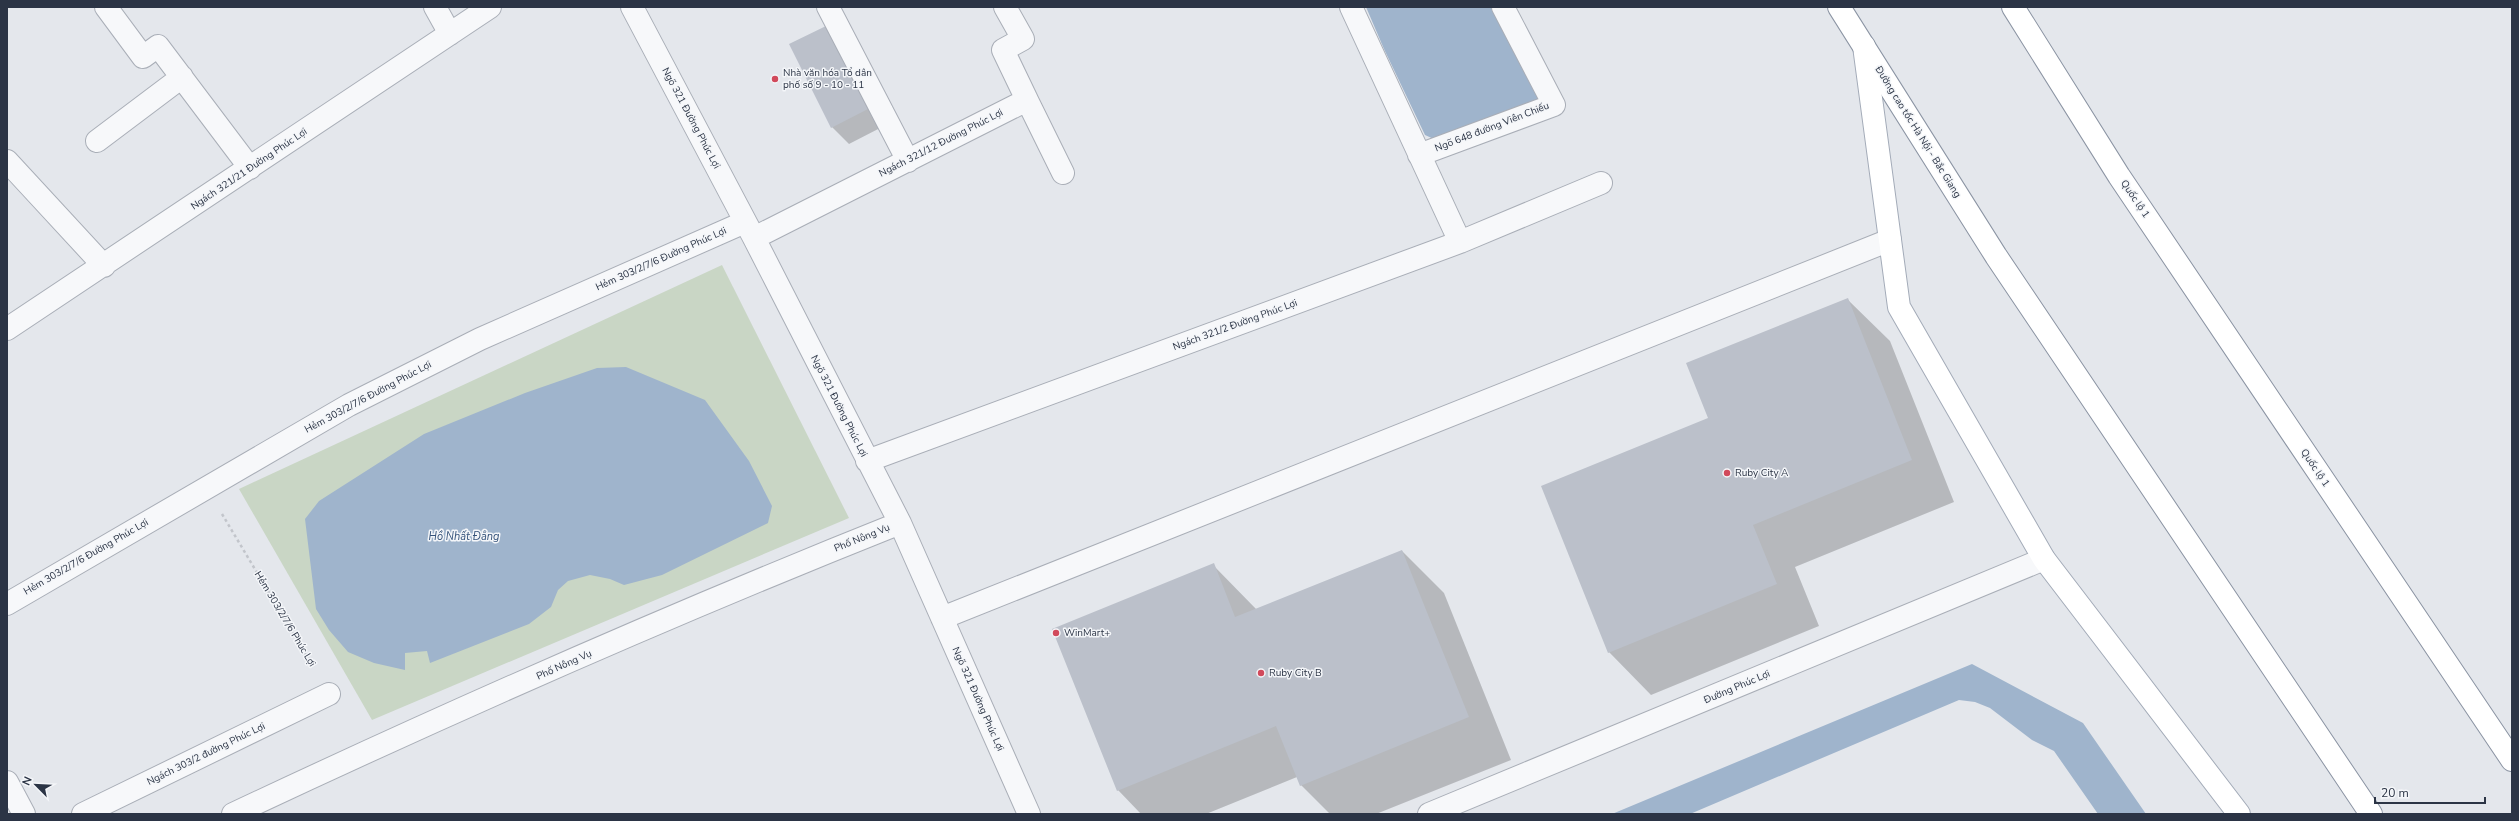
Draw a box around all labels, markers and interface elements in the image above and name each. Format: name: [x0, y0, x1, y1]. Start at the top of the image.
street label: Đường cao tốc Hà Nội - Bắc Giang: [1871, 63, 1964, 201]
street label: Ngõ 321 Đường Phúc Lợi: [658, 65, 724, 171]
place label: Nhà văn hóa Tổ dân phố số 9 - 10 - 11: [783, 66, 872, 92]
marker: Nhà văn hóa Tổ dân phố số 9 - 10 - 11: [770, 74, 780, 84]
street label: Ngõ 648 đường Viên Chiếu: [1433, 99, 1551, 155]
street label: Ngách 321/12 Đường Phúc Lợi: [877, 106, 1005, 180]
street label: Ngách 321/21 Đường Phúc Lợi: [188, 125, 310, 213]
street label: Quốc lộ 1: [2117, 177, 2153, 221]
street label: Hẻm 303/2/7/6 Đường Phúc Lợi: [593, 224, 729, 294]
street label: Ngách 321/2 Đường Phúc Lợi: [1171, 296, 1299, 354]
street label: Ngõ 321 Đường Phúc Lợi: [807, 353, 871, 459]
street label: Hẻm 303/2/7/6 Đường Phúc Lợi: [302, 358, 434, 436]
street label: Quốc lộ 1: [2297, 446, 2333, 490]
place label: Ruby City A: [1735, 466, 1789, 480]
marker: Ruby City A: [1722, 468, 1732, 478]
street label: Hẻm 303/2/7/6 Đường Phúc Lợi: [21, 515, 151, 599]
street label: Phố Nông Vụ: [832, 520, 892, 556]
water label: Hồ Nhất Đẳng: [429, 529, 500, 544]
street label: Hẻm 303/2/7/6 Phúc Lợi: [251, 569, 319, 669]
place label: WinMart+: [1064, 626, 1110, 640]
marker: WinMart+: [1051, 628, 1061, 638]
street label: Ngõ 321 Đường Phúc Lợi: [949, 645, 1007, 753]
street label: Phố Nông Vụ: [534, 647, 594, 683]
place label: Ruby City B: [1269, 666, 1322, 680]
street label: Đường Phúc Lợi: [1701, 667, 1772, 708]
marker: Ruby City B: [1256, 668, 1266, 678]
street label: Ngách 303/2 đường Phúc Lợi: [144, 719, 268, 789]
north arrow: [16, 765, 56, 805]
text: N: [19, 774, 36, 788]
scale bar: [2375, 779, 2485, 805]
text: 20 m: [2381, 785, 2409, 801]

